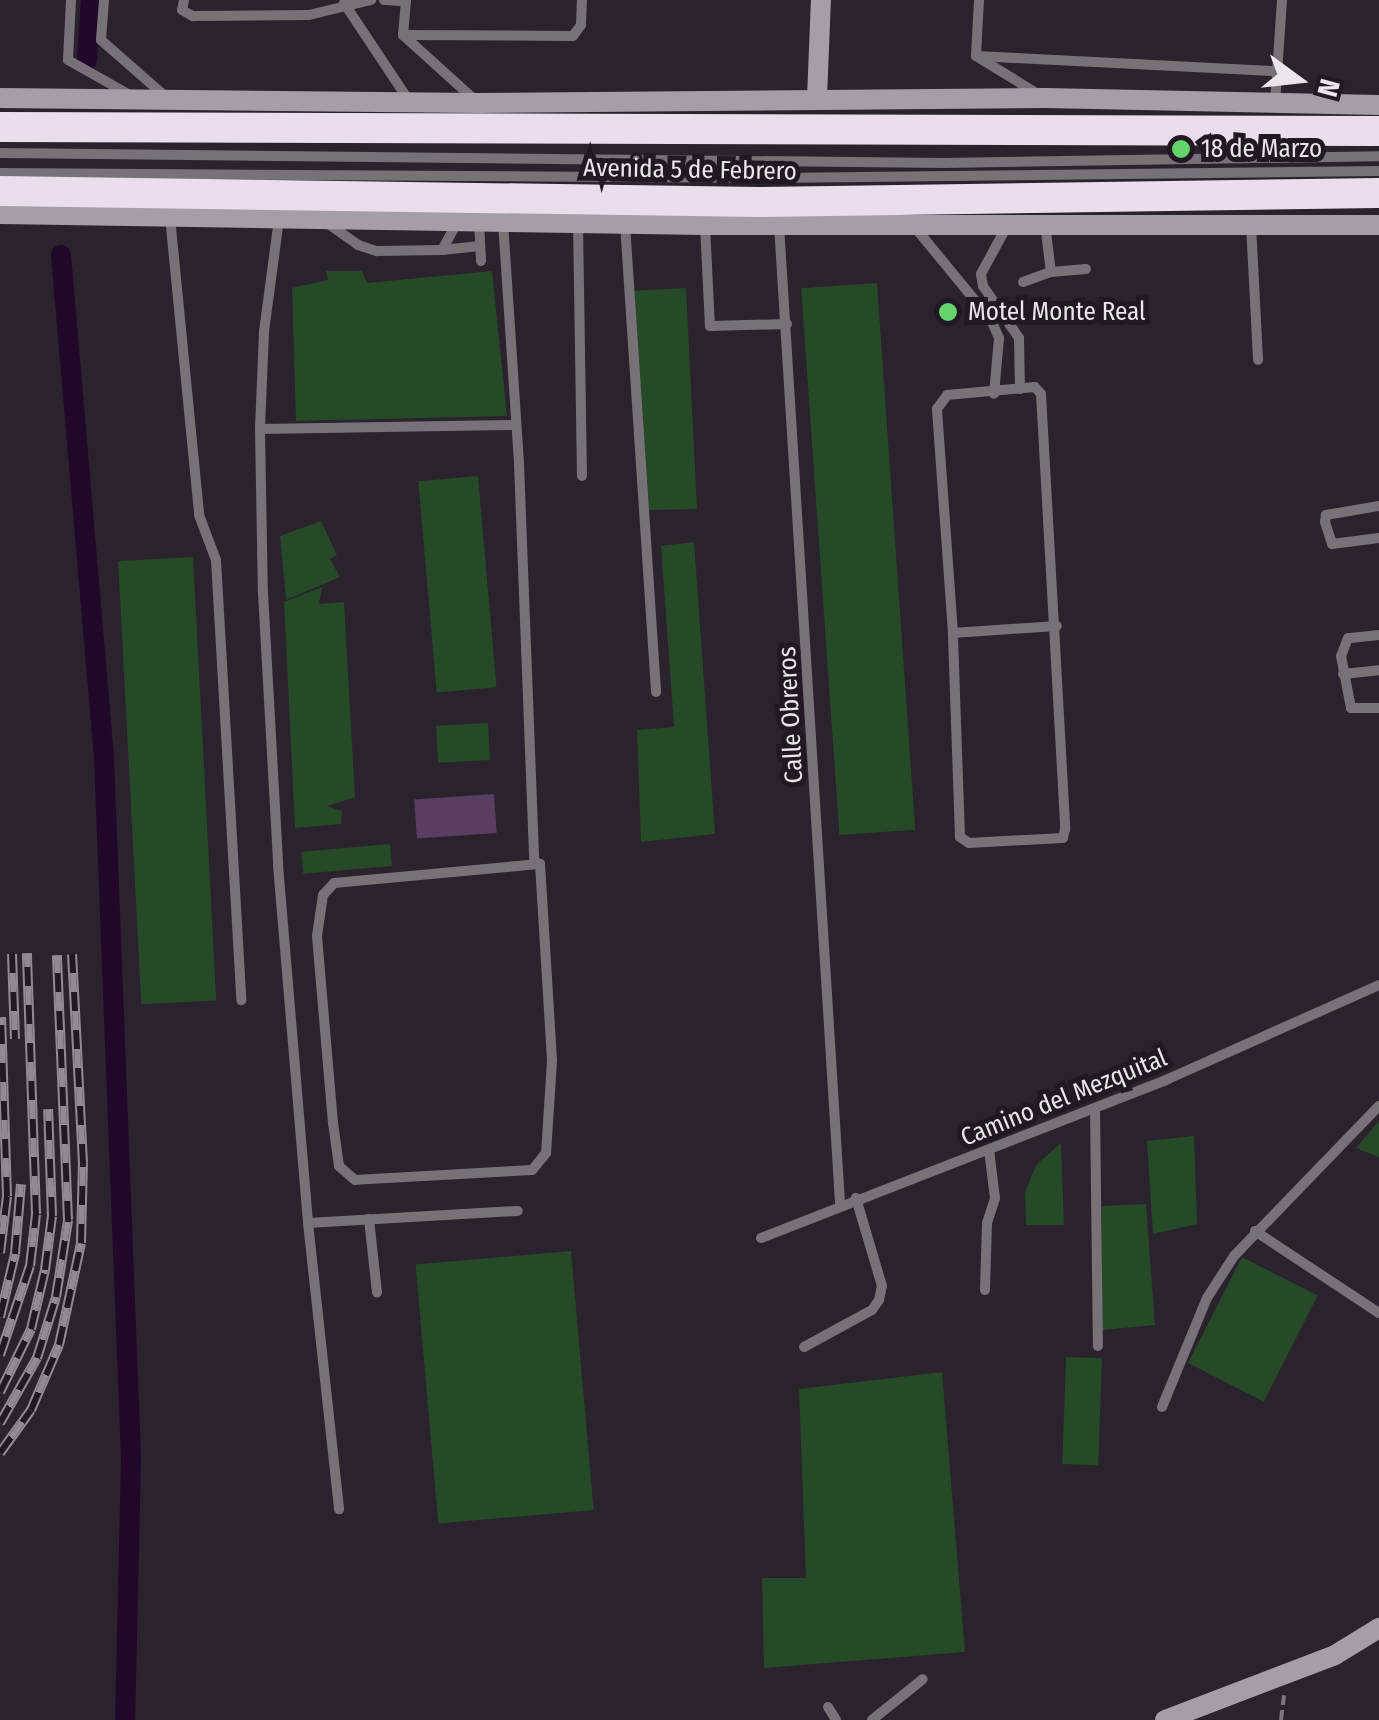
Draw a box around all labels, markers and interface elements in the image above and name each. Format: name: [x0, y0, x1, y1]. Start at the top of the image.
north arrow: [1249, 30, 1349, 130]
text: N: [1310, 76, 1347, 100]
place label: 18 de Marzo: [1201, 134, 1322, 164]
marker: 18 de Marzo: [1170, 138, 1192, 160]
street label: Avenida 5 de Febrero: [583, 153, 797, 187]
place label: Motel Monte Real: [968, 297, 1146, 327]
marker: Motel Monte Real: [937, 301, 959, 323]
street label: Calle Obreros: [772, 646, 810, 784]
street label: Camino del Mezquital: [957, 1043, 1171, 1153]

